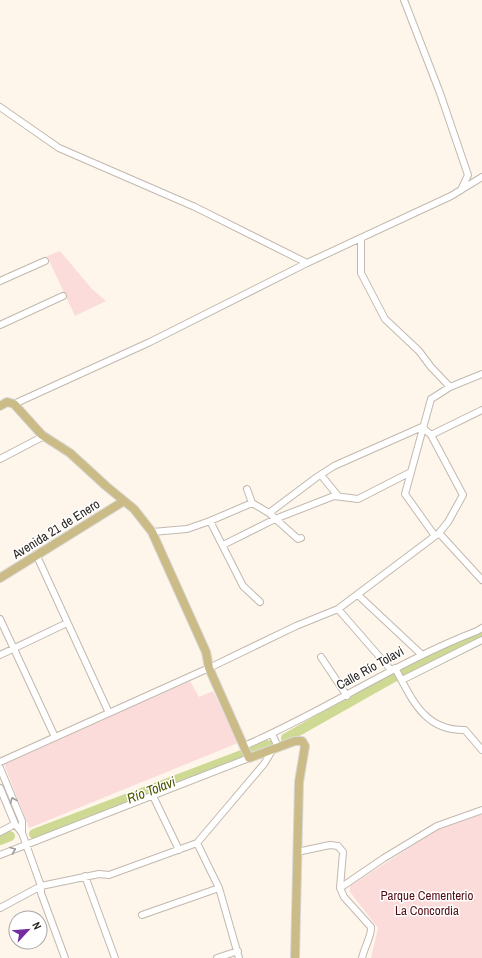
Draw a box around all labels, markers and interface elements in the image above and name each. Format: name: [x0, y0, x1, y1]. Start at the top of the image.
street label: Avenida 21 de Enero: [8, 495, 103, 563]
street label: Calle Río Tolavi: [333, 642, 407, 693]
water label: Río Tolavi: [124, 772, 179, 807]
one-way arrow: [10, 797, 18, 804]
one-way arrow: [9, 847, 17, 855]
park label: Parque Cementerio La Concordia: [380, 887, 474, 919]
north arrow: [8, 910, 48, 950]
text: N: [29, 920, 45, 932]

